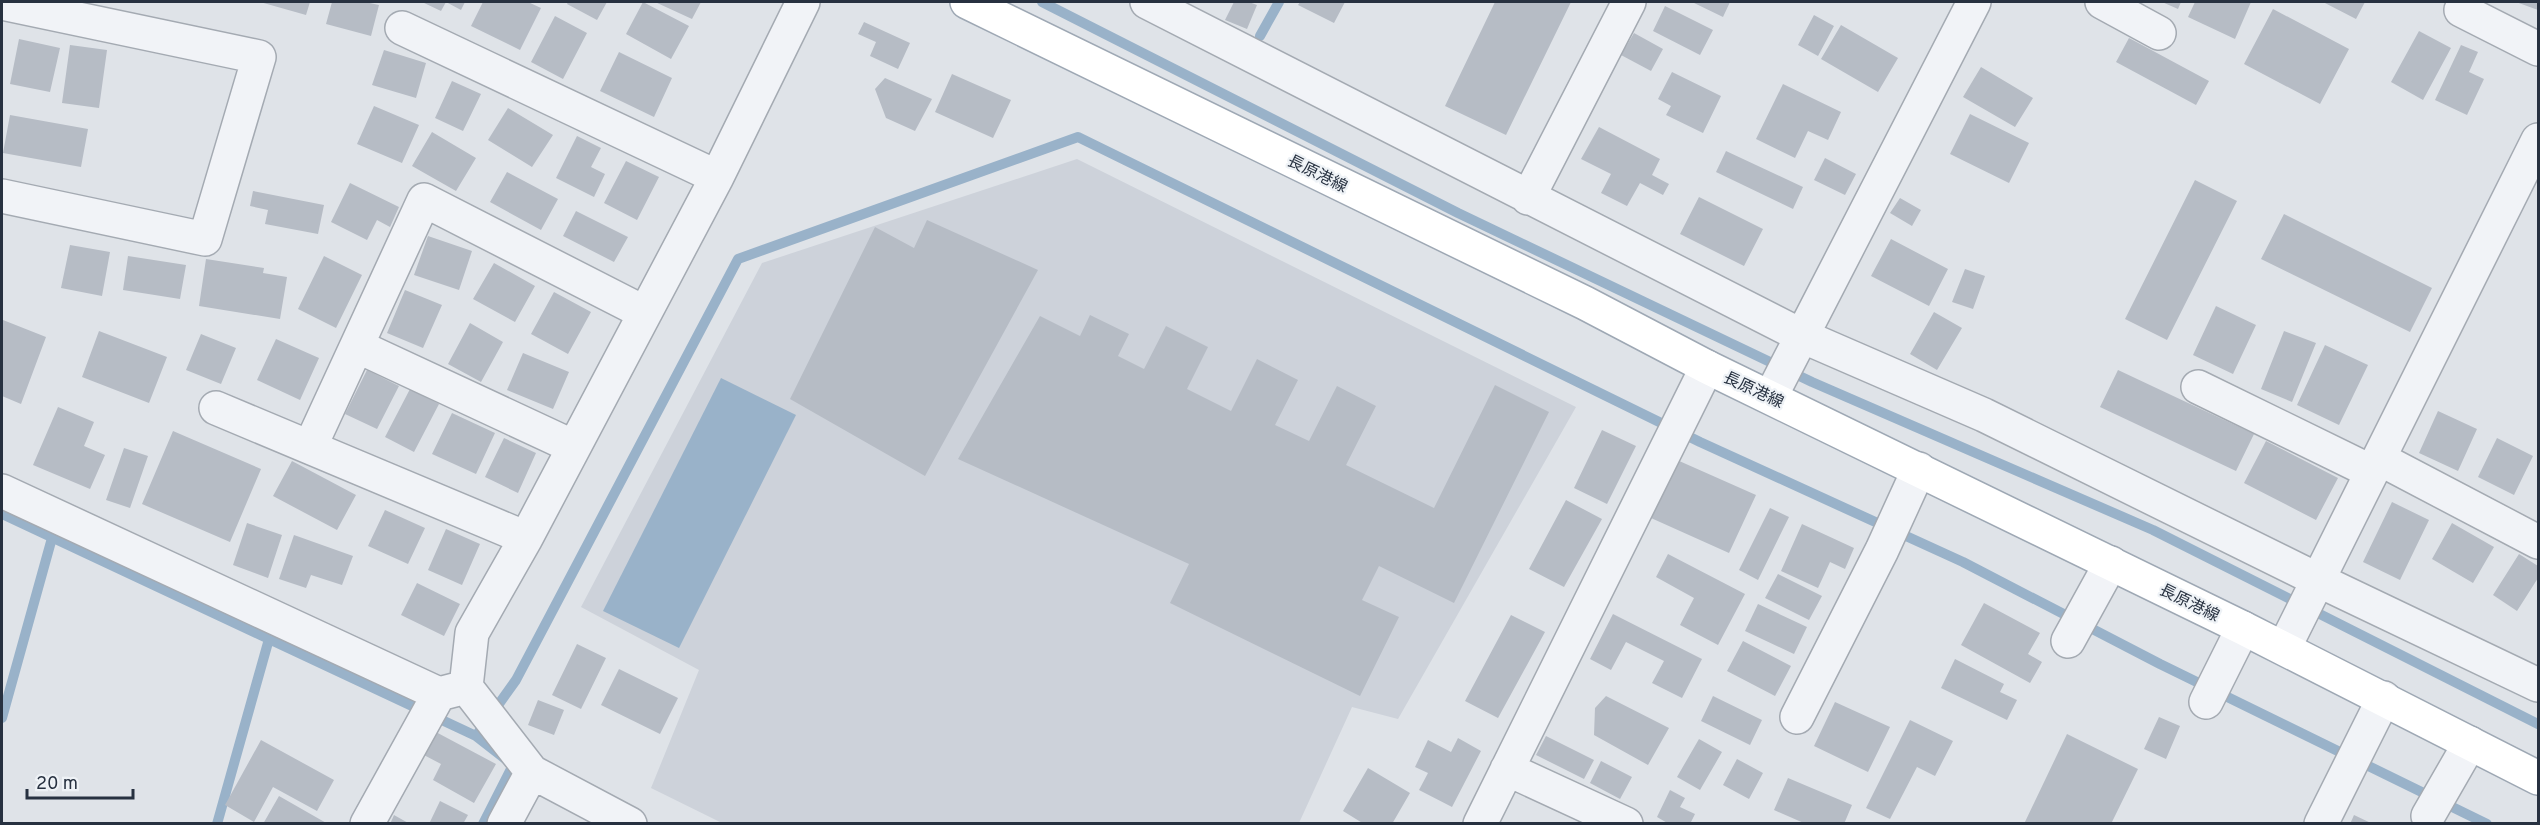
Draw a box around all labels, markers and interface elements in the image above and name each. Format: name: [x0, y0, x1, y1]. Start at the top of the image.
street label: 長原港線: [1284, 152, 1350, 198]
street label: 長原港線: [1720, 368, 1786, 413]
street label: 長原港線: [2156, 581, 2222, 627]
scale bar: [27, 762, 134, 800]
text: 20 m: [36, 773, 78, 796]

